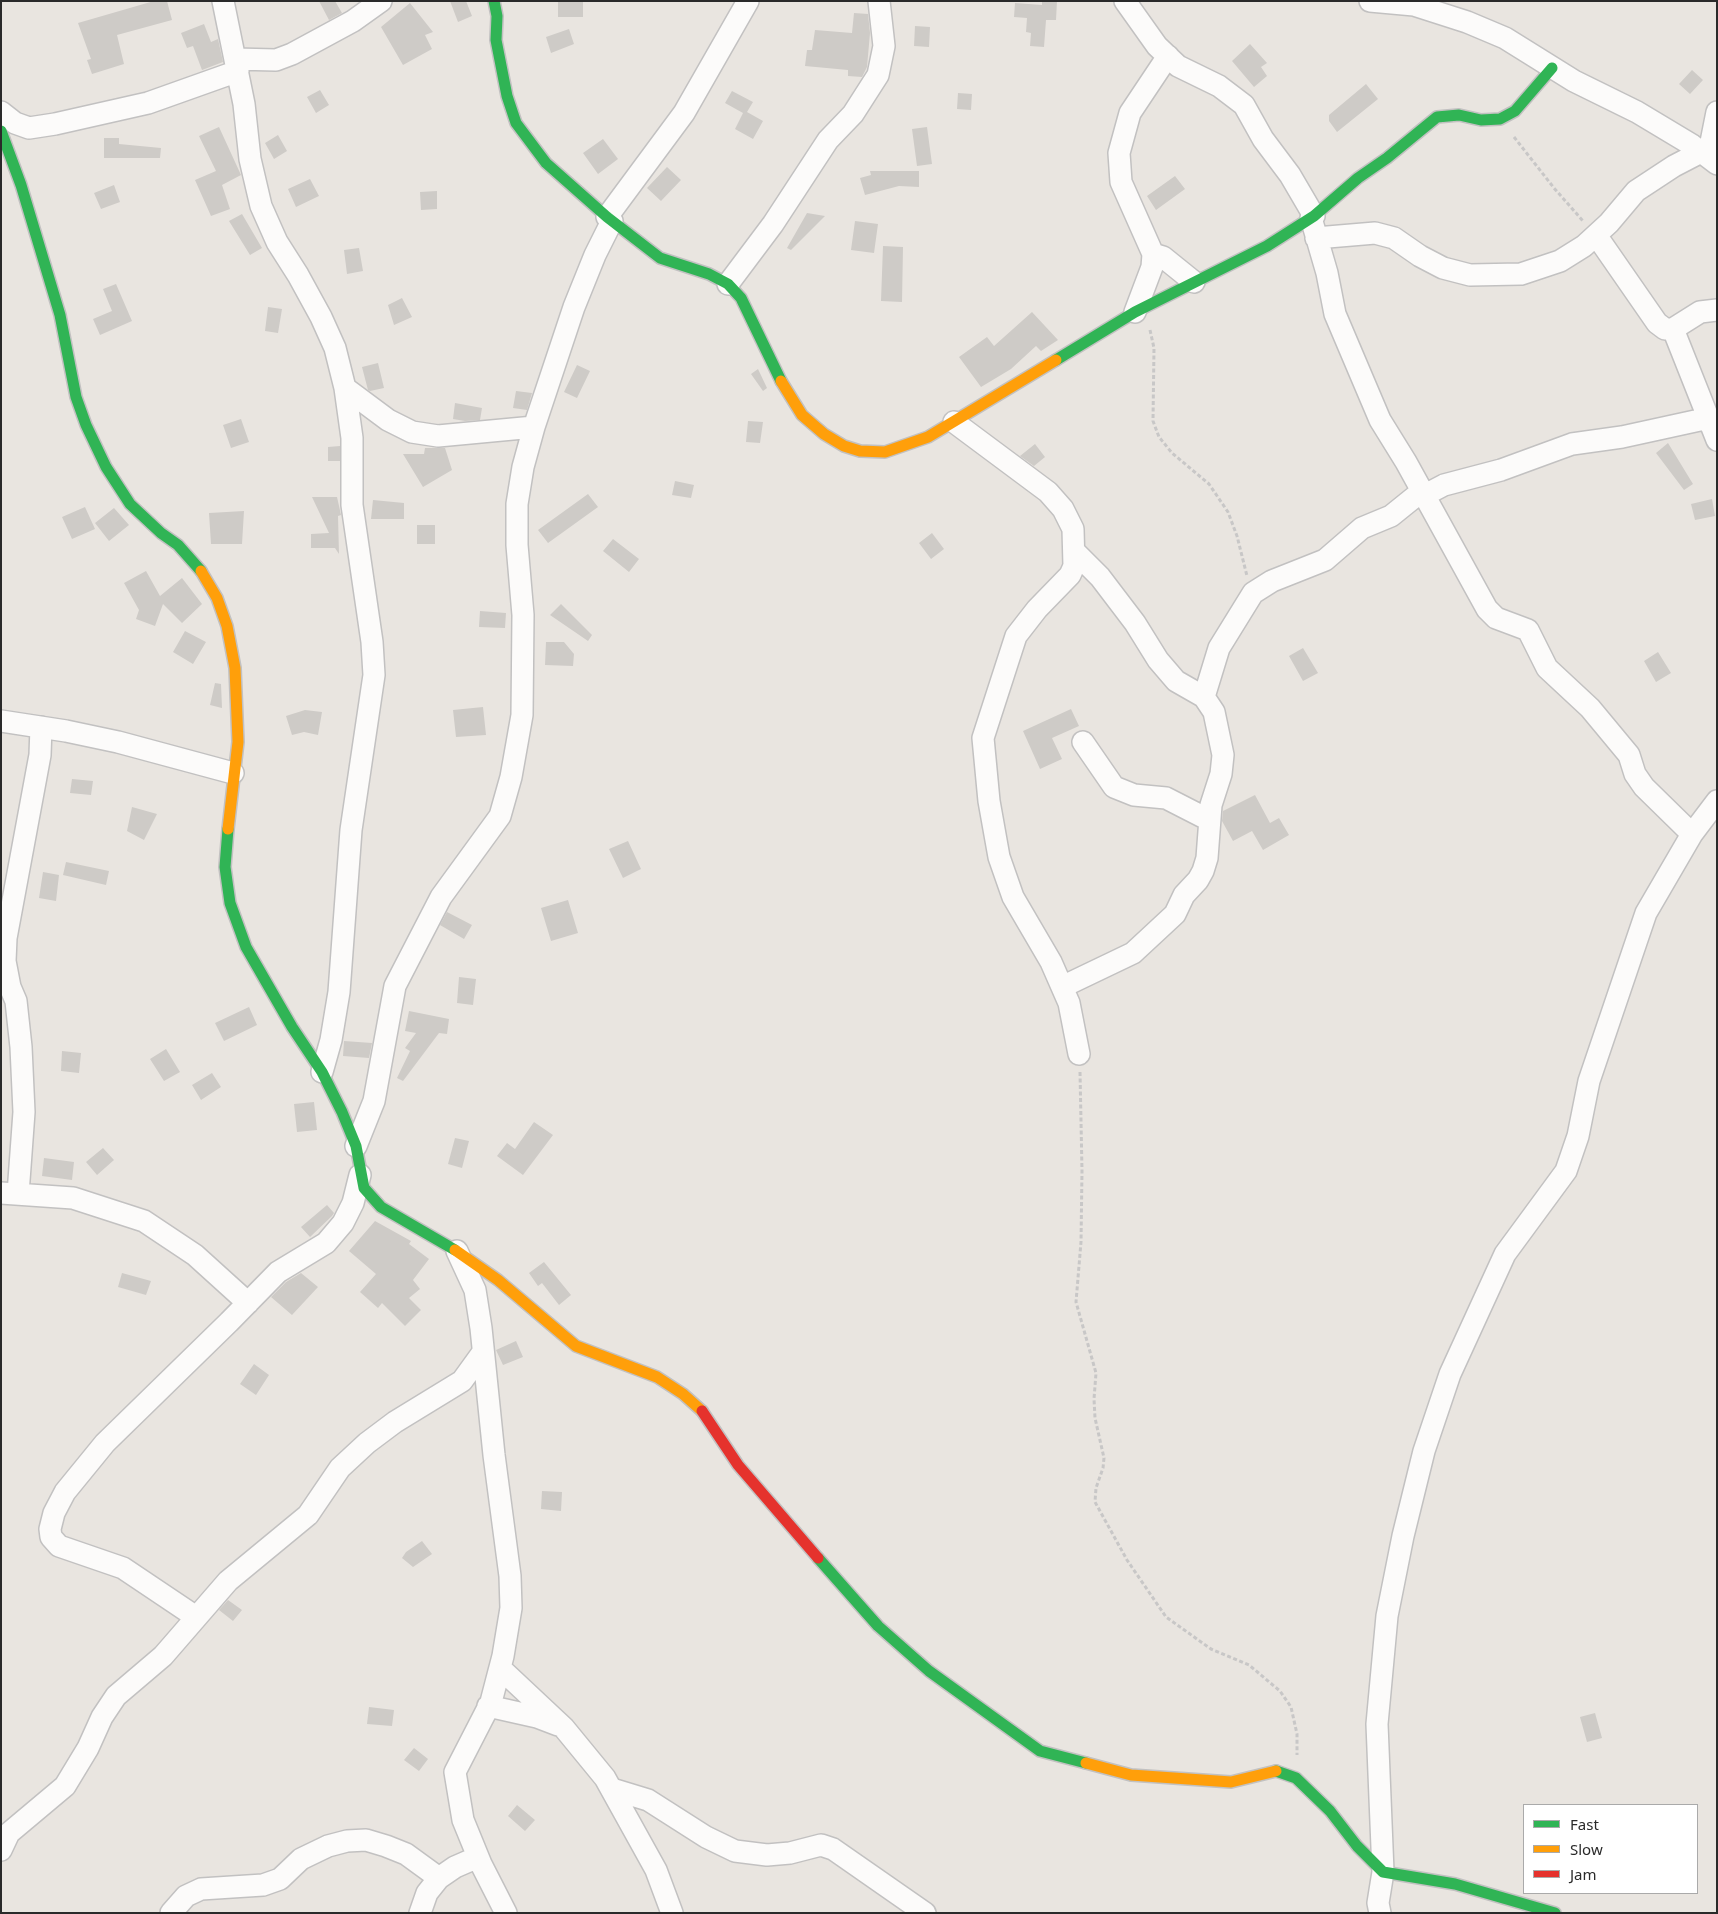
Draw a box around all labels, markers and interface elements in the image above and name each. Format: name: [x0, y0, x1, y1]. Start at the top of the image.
legend: [1523, 1804, 1698, 1894]
text: Fast: [1570, 1814, 1599, 1834]
text: Slow: [1570, 1839, 1603, 1859]
text: Jam: [1570, 1864, 1597, 1884]

